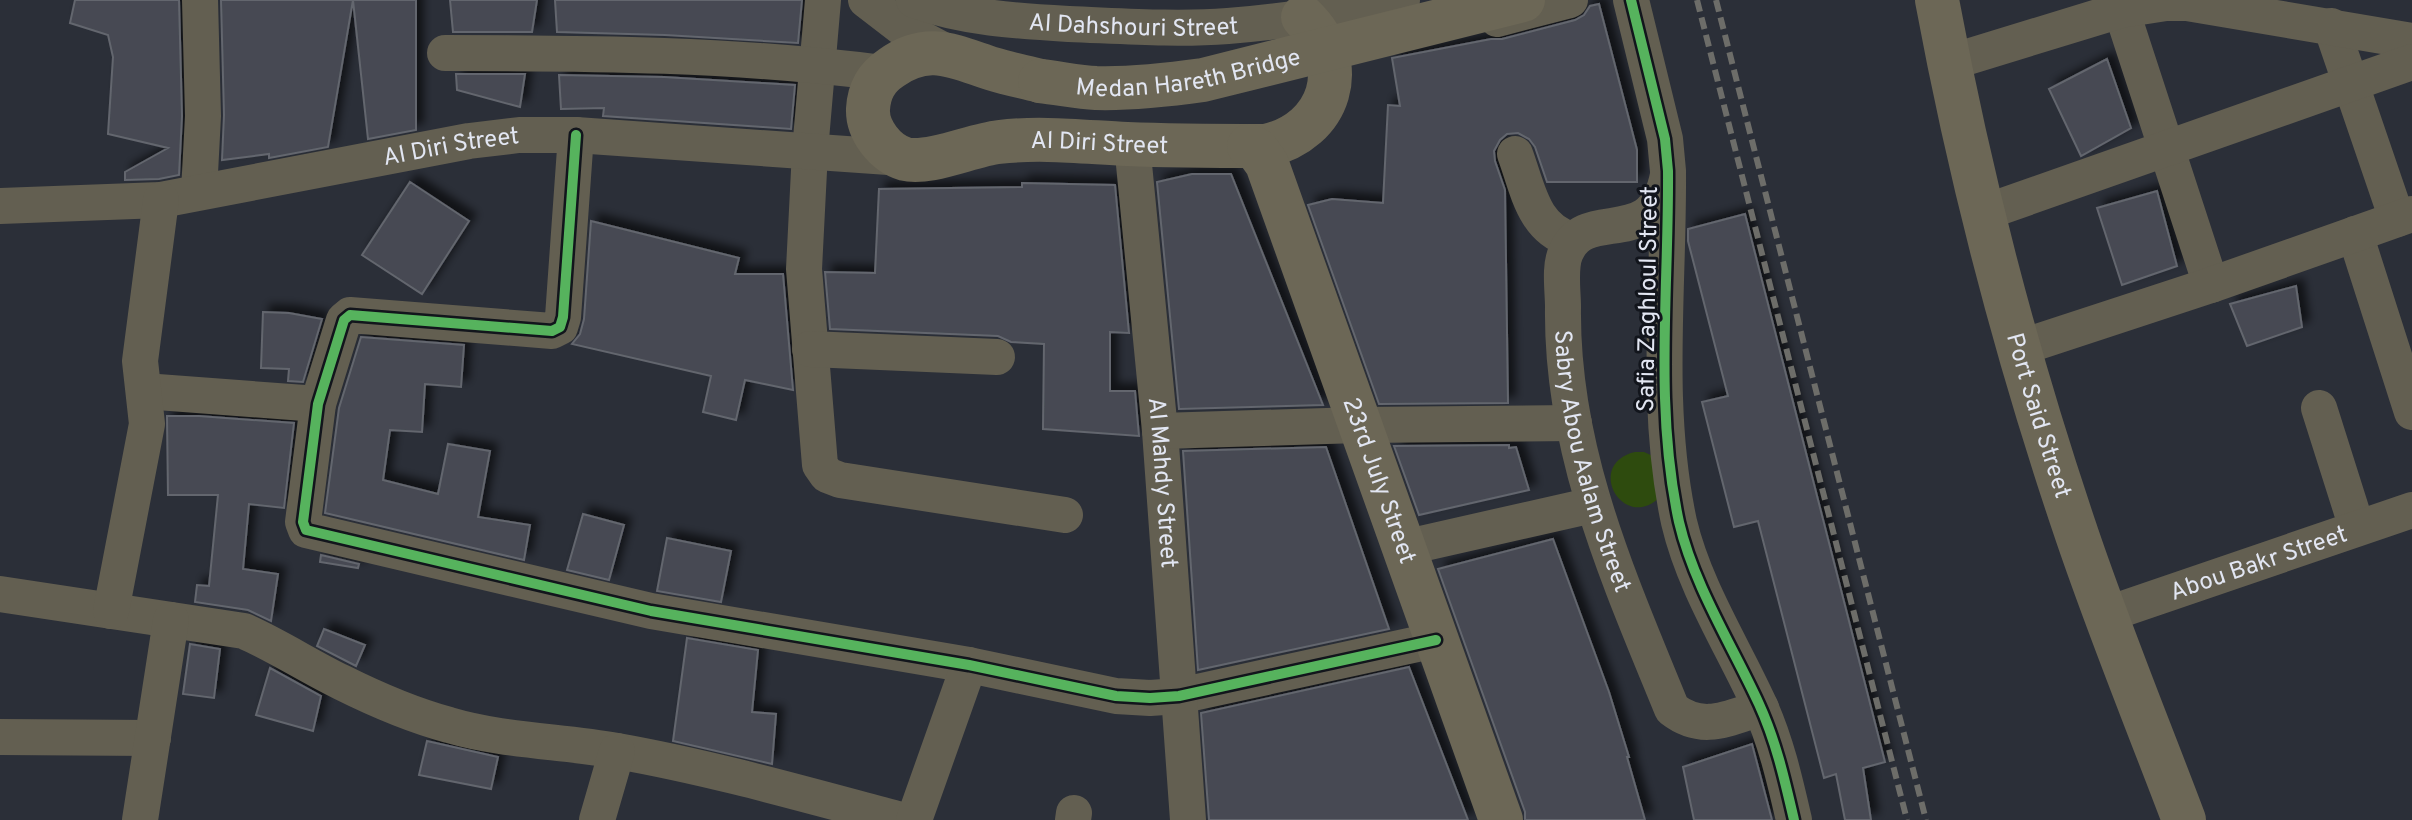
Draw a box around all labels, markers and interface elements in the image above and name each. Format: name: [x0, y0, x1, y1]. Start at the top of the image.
street label: Al Dahshouri Street: [1028, 8, 1240, 45]
street label: Medan Hareth Bridge: [1074, 43, 1304, 105]
street label: Al Diri Street: [380, 122, 521, 174]
street label: Al Diri Street: [1031, 127, 1169, 162]
street label: Safia Zaghloul Street: [1632, 186, 1666, 412]
street label: Sabry Abou Aalam Street: [1546, 329, 1636, 597]
street label: Port Said Street: [1998, 330, 2077, 502]
street label: 23rd July Street: [1335, 394, 1421, 568]
street label: Al Mahdy Street: [1140, 396, 1183, 569]
street label: Abou Bakr Street: [2166, 520, 2351, 609]

